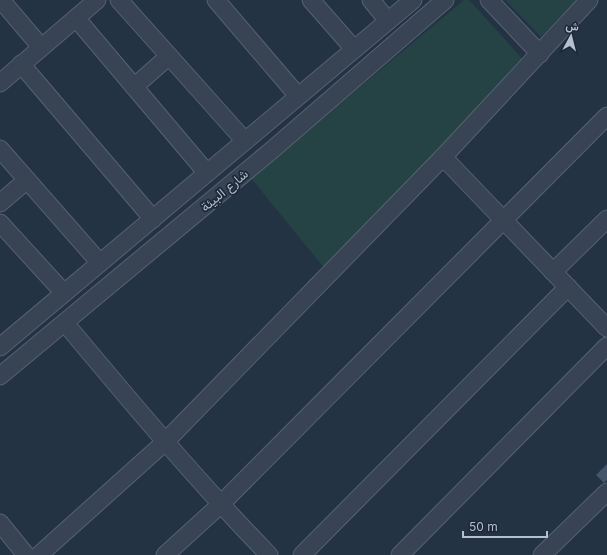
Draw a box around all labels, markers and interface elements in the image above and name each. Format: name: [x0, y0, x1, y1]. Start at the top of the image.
north arrow: [551, 16, 591, 56]
text: ش: [565, 18, 580, 34]
street label: شارع البيئة: [197, 165, 252, 216]
scale bar: [463, 513, 547, 539]
text: 50 m: [469, 519, 498, 534]

